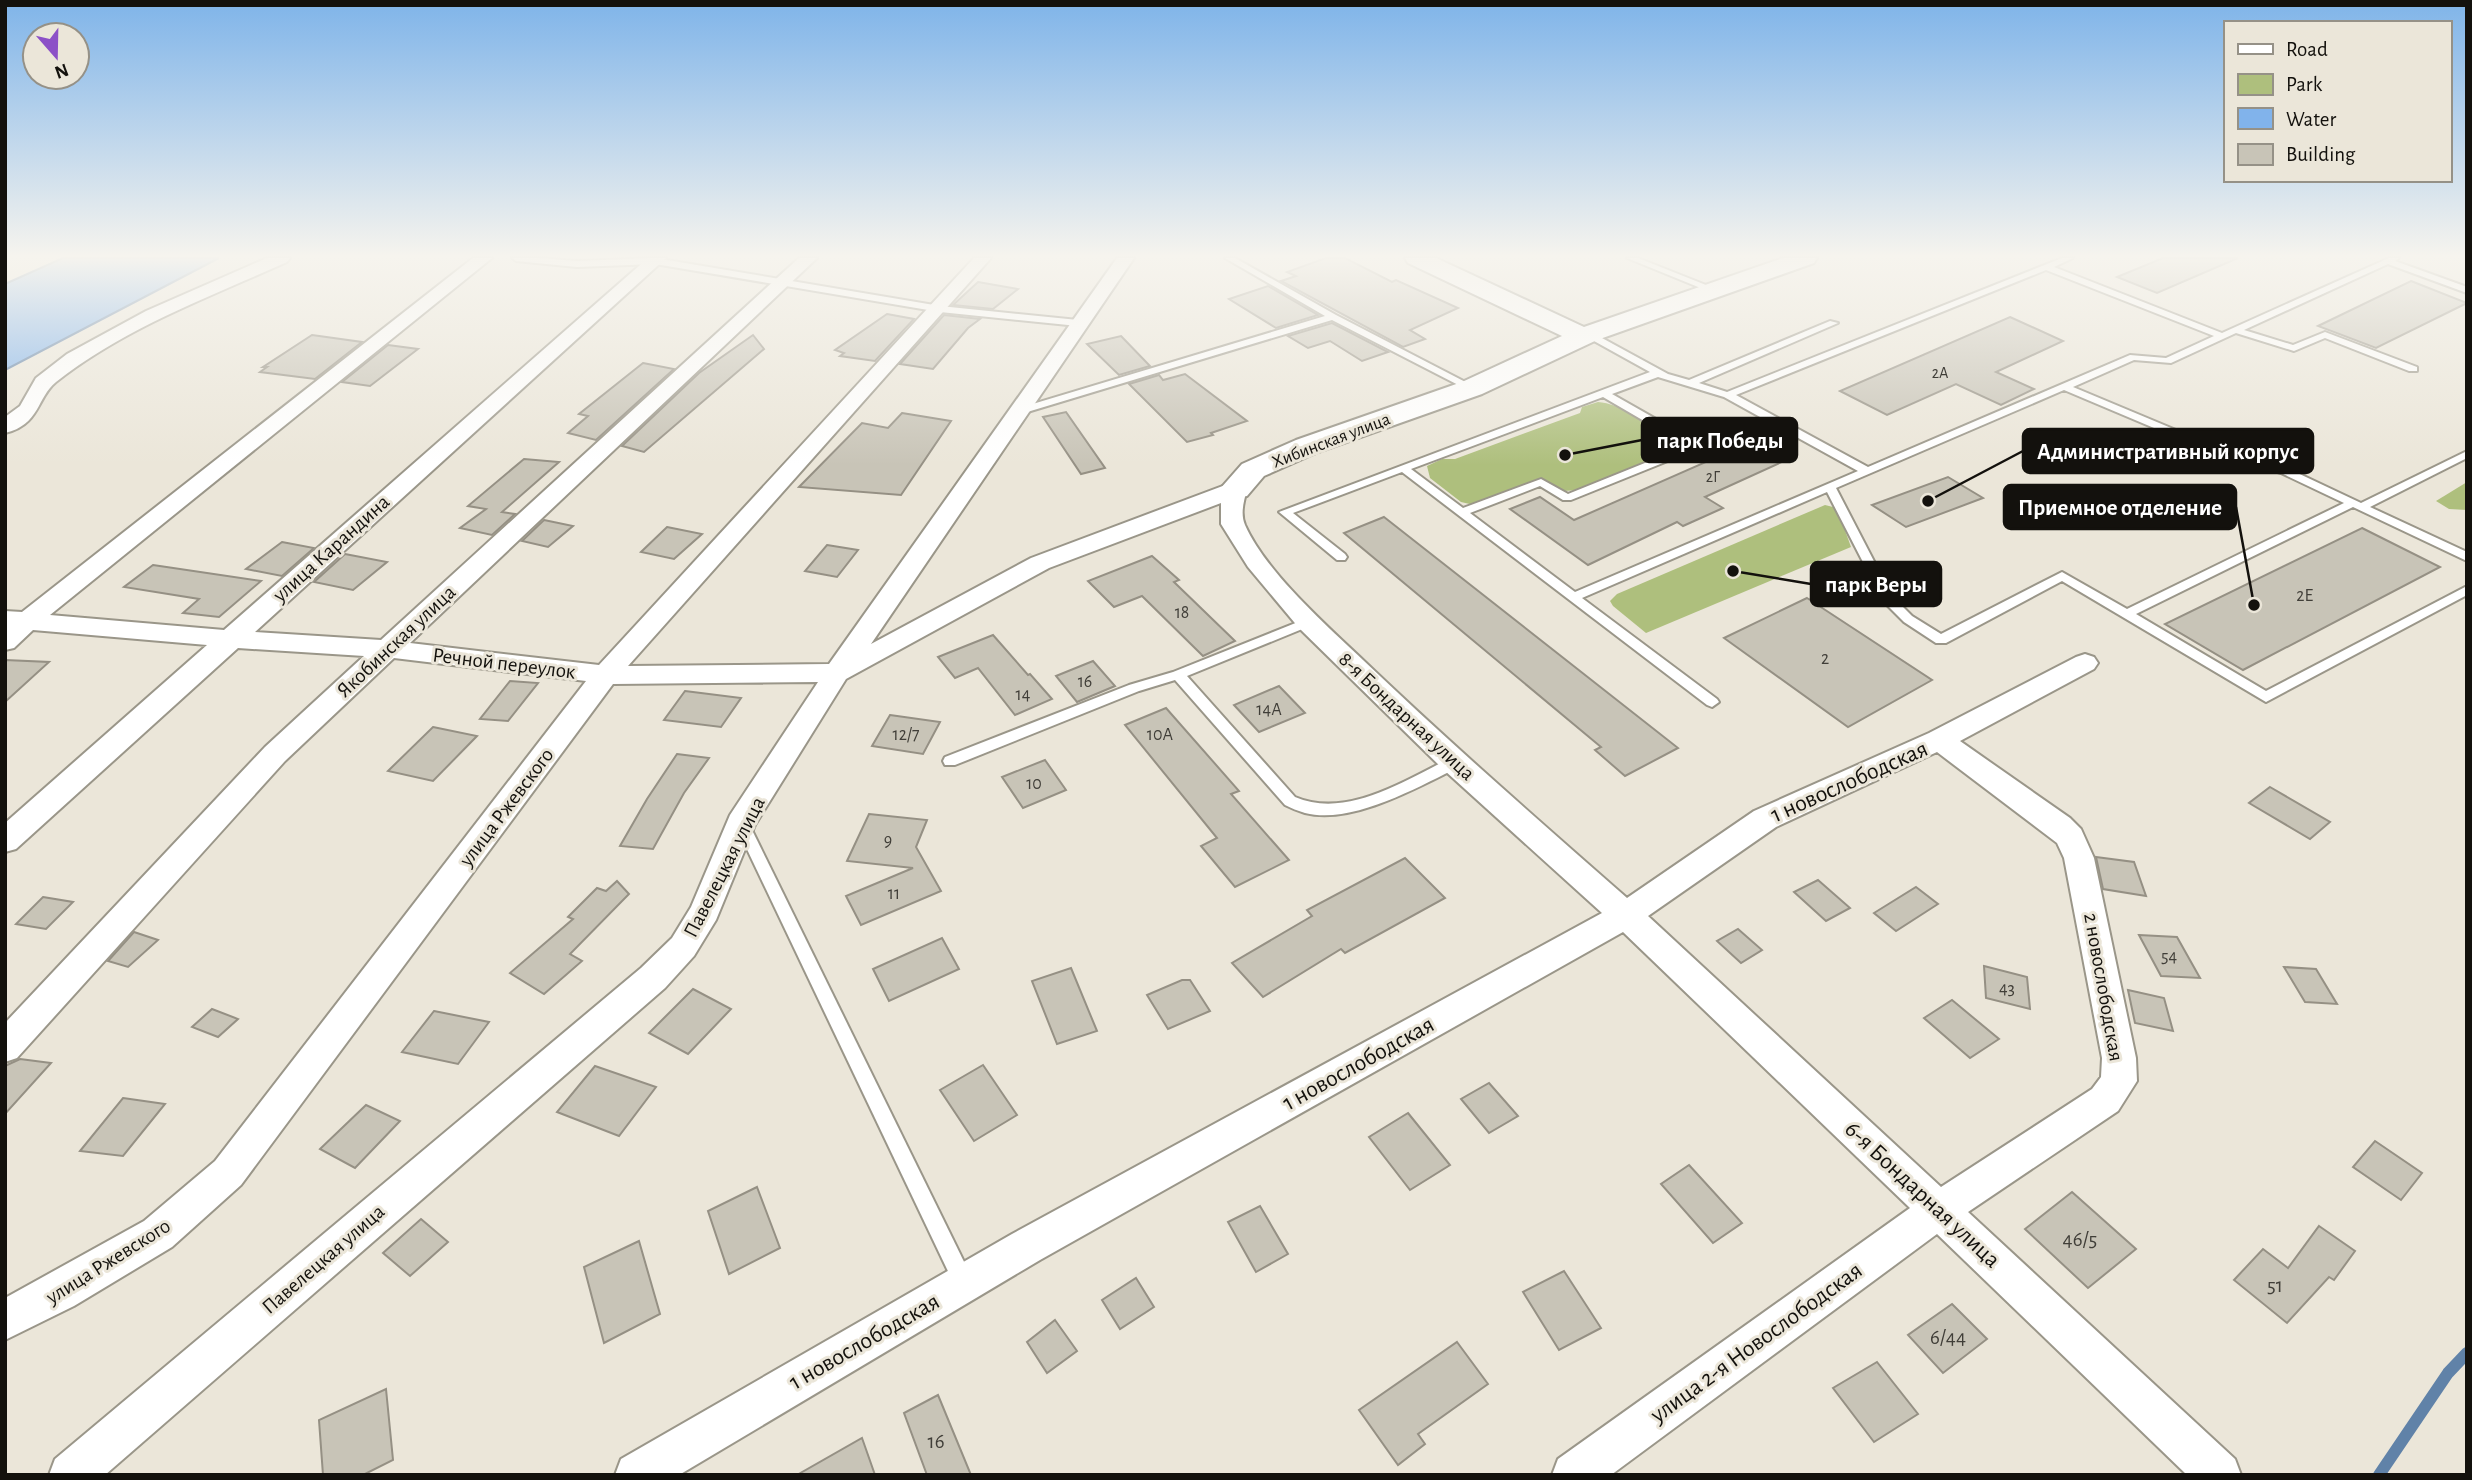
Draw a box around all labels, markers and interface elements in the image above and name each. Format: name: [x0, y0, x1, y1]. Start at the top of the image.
north arrow: [21, 21, 91, 91]
legend: [2224, 21, 2451, 182]
text: Road: [2286, 39, 2328, 60]
text: N: [52, 59, 71, 82]
text: Park: [2286, 74, 2323, 95]
text: Water: [2286, 109, 2336, 130]
text: Building: [2286, 144, 2356, 165]
house number: 2А: [1932, 365, 1949, 381]
street label: Хибинская улица: [1269, 409, 1393, 472]
callout: парк Победы: [1642, 418, 1797, 462]
callout: Административный корпус: [2023, 429, 2313, 473]
text: парк Победы: [1657, 430, 1783, 453]
text: Административный корпус: [2037, 441, 2299, 464]
house number: 2Г: [1706, 469, 1721, 485]
callout: Приемное отделение: [2004, 485, 2236, 529]
street label: улица Карандина: [268, 491, 394, 607]
text: Приемное отделение: [2018, 497, 2222, 520]
callout: парк Веры: [1811, 562, 1941, 606]
text: парк Веры: [1825, 574, 1927, 597]
street label: Якобинская улица: [333, 581, 460, 702]
house number: 2Е: [2296, 587, 2314, 605]
house number: 18: [1175, 604, 1189, 622]
street label: Речной переулок: [431, 644, 577, 683]
street label: 8-я Бондарная улица: [1335, 648, 1479, 785]
house number: 2: [1821, 650, 1829, 668]
house number: 16: [1078, 673, 1092, 691]
house number: 14: [1016, 686, 1031, 704]
house number: 14А: [1256, 701, 1282, 719]
house number: 12/7: [892, 726, 920, 744]
house number: 10А: [1147, 726, 1174, 744]
street label: 1 новослободская: [1767, 737, 1932, 827]
street label: улица Ржевского: [455, 744, 557, 871]
house number: 10: [1026, 775, 1042, 793]
street label: Павелецкая улица: [680, 793, 769, 941]
house number: 9: [884, 832, 892, 850]
house number: 11: [888, 885, 900, 903]
street label: 2 новослободская: [2080, 911, 2127, 1063]
house number: 54: [2161, 948, 2177, 966]
house number: 43: [1999, 980, 2015, 998]
street label: 1 новослободская: [1279, 1012, 1438, 1115]
street label: 6-я Бондарная улица: [1840, 1117, 2005, 1273]
street label: Павелецкая улица: [258, 1200, 389, 1318]
street label: улица Ржевского: [42, 1215, 174, 1308]
house number: 46/5: [2063, 1229, 2097, 1250]
street label: улица 2-я Новослободская: [1646, 1258, 1867, 1428]
house number: 51: [2267, 1275, 2283, 1296]
street label: 1 новослободская: [785, 1289, 944, 1395]
house number: 6/44: [1930, 1327, 1966, 1348]
house number: 16: [927, 1431, 945, 1452]

